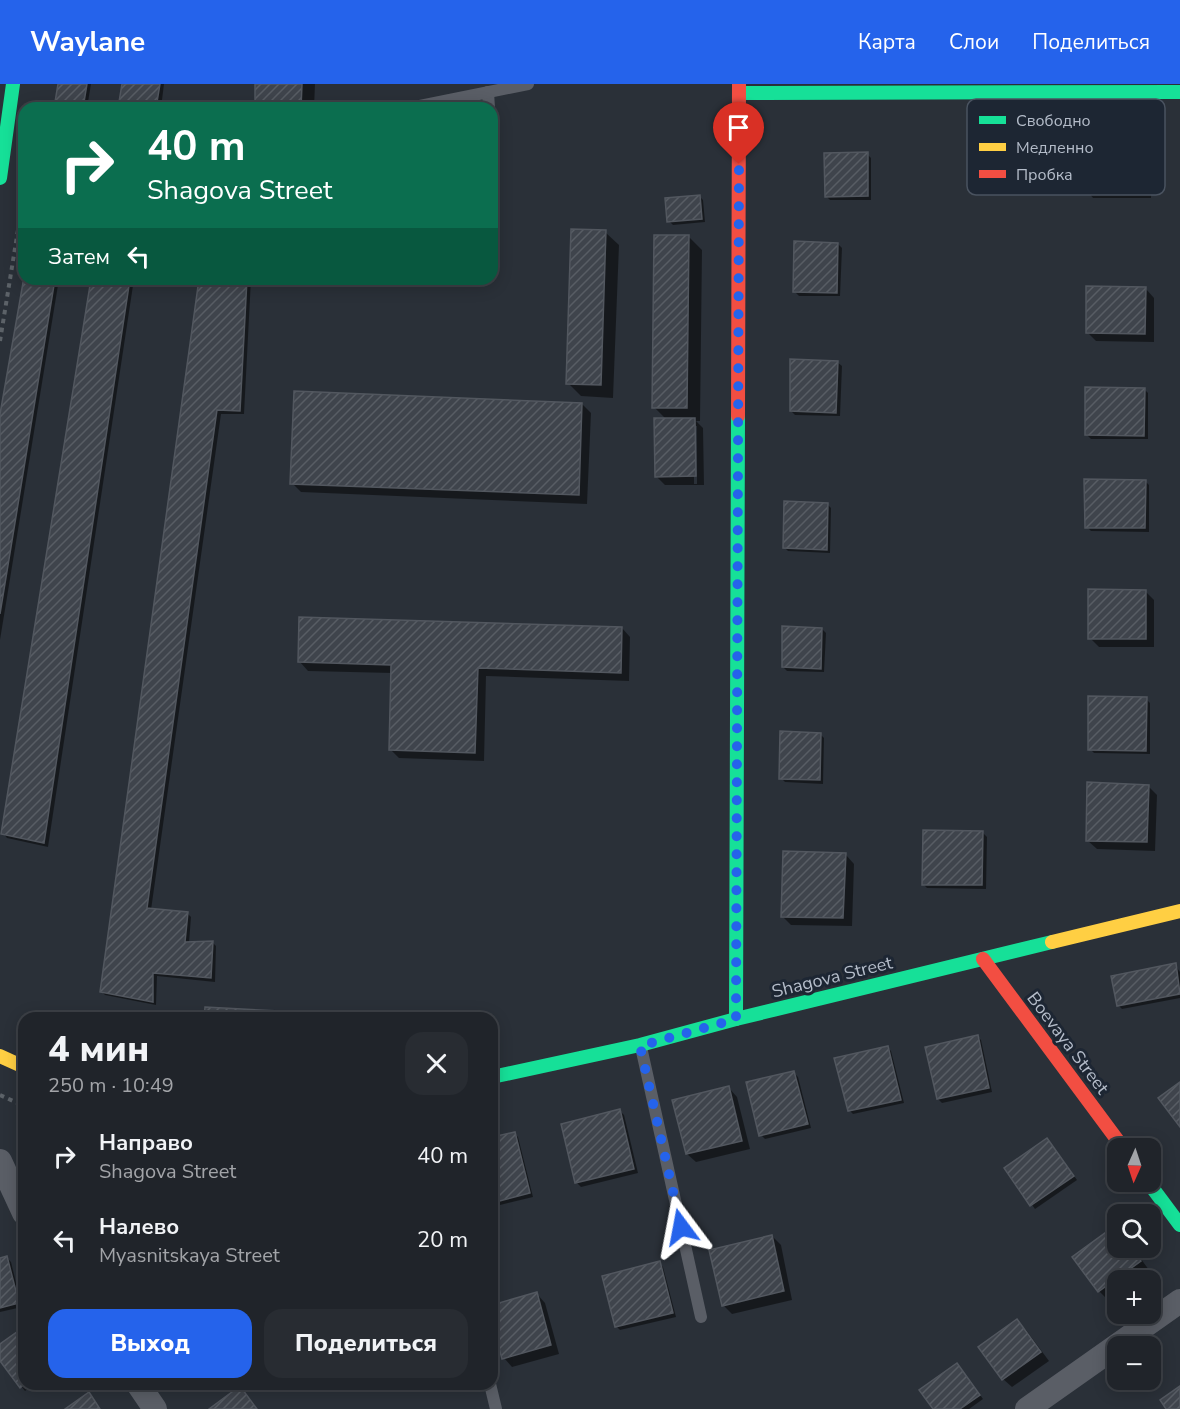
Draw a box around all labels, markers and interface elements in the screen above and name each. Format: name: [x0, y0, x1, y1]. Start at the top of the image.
text: Waylane: [30, 23, 145, 61]
text: Карта: [858, 28, 916, 56]
text: Слои: [949, 28, 999, 56]
text: Поделиться: [1032, 28, 1150, 56]
legend: [967, 99, 1165, 195]
pin: [713, 102, 764, 164]
text: Свободно: [1016, 110, 1091, 132]
icon: arrive: [722, 111, 755, 144]
text: 40 m: [147, 118, 246, 175]
icon: right: [48, 126, 126, 204]
text: Медленно: [1016, 137, 1094, 159]
text: Пробка: [1016, 164, 1073, 186]
text: Shagova Street: [147, 172, 332, 209]
icon: left: [122, 240, 155, 273]
text: Затем: [48, 242, 110, 272]
street label: Shagova Street: [769, 950, 896, 1004]
street label: Boevaya Street: [1022, 987, 1115, 1100]
text: 4 мин: [48, 1025, 149, 1074]
button: close: [405, 1032, 468, 1095]
text: 250 m · 10:49: [48, 1072, 174, 1099]
text: Направо: [99, 1128, 193, 1158]
north arrow: [1107, 1138, 1161, 1192]
map controls: [1107, 1138, 1161, 1390]
icon: right: [48, 1140, 81, 1173]
text: 40 m: [417, 1141, 468, 1171]
text: Shagova Street: [99, 1158, 236, 1185]
position arrow: [649, 1195, 713, 1259]
button: search: [1107, 1204, 1161, 1258]
text: Налево: [99, 1212, 179, 1242]
icon: left: [48, 1224, 81, 1257]
text: 20 m: [417, 1225, 468, 1255]
text: Myasnitskaya Street: [99, 1242, 280, 1269]
button: +: [1107, 1270, 1161, 1324]
button: Выход: [48, 1309, 252, 1378]
button: Поделиться: [264, 1309, 468, 1378]
button: −: [1107, 1336, 1161, 1390]

